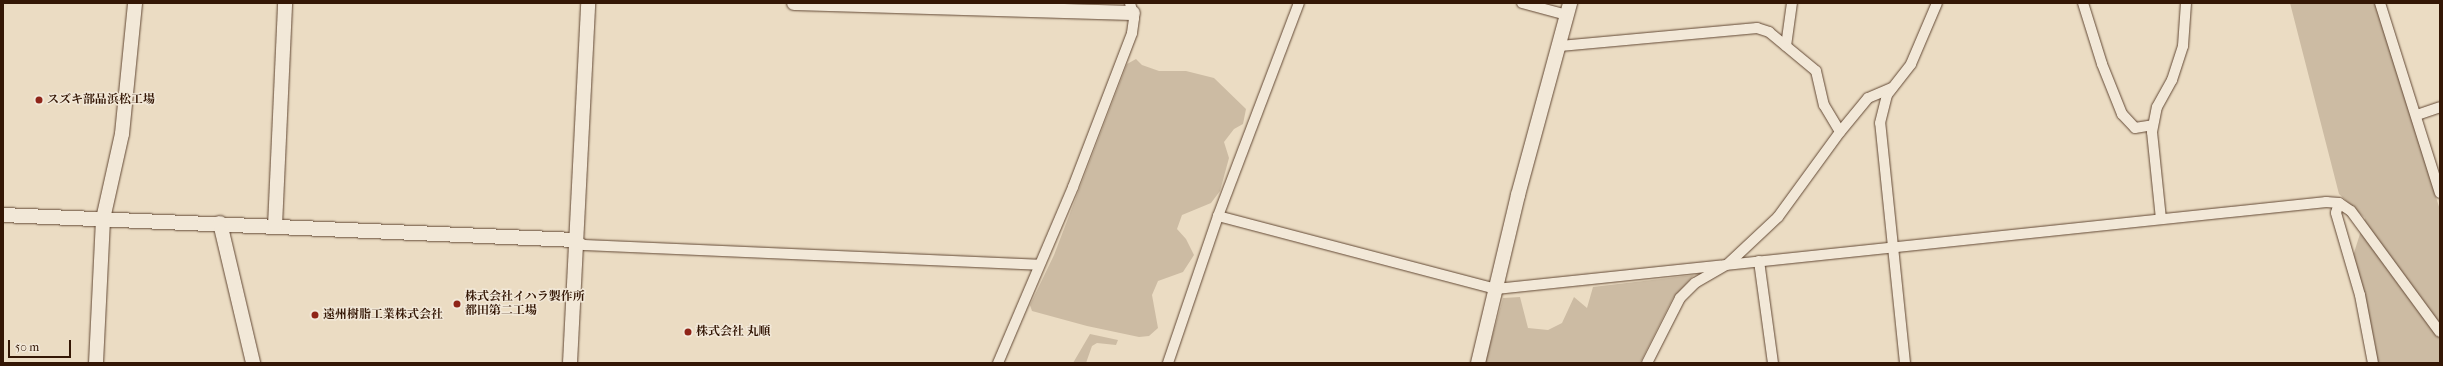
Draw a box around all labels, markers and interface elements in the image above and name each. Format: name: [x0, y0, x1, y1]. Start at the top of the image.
place label: スズキ部品浜松工場: [47, 93, 155, 107]
marker: スズキ部品浜松工場: [34, 95, 44, 105]
place label: 株式会社イハラ製作所 都田第二工場: [465, 290, 585, 318]
marker: 株式会社イハラ製作所 都田第二工場: [452, 299, 462, 309]
place label: 遠州樹脂工業株式会社: [323, 308, 443, 322]
marker: 遠州樹脂工業株式会社: [310, 310, 320, 320]
place label: 株式会社 丸順: [696, 325, 771, 339]
marker: 株式会社 丸順: [683, 327, 693, 337]
scale bar: [10, 332, 73, 358]
text: 50 m: [15, 340, 39, 354]

